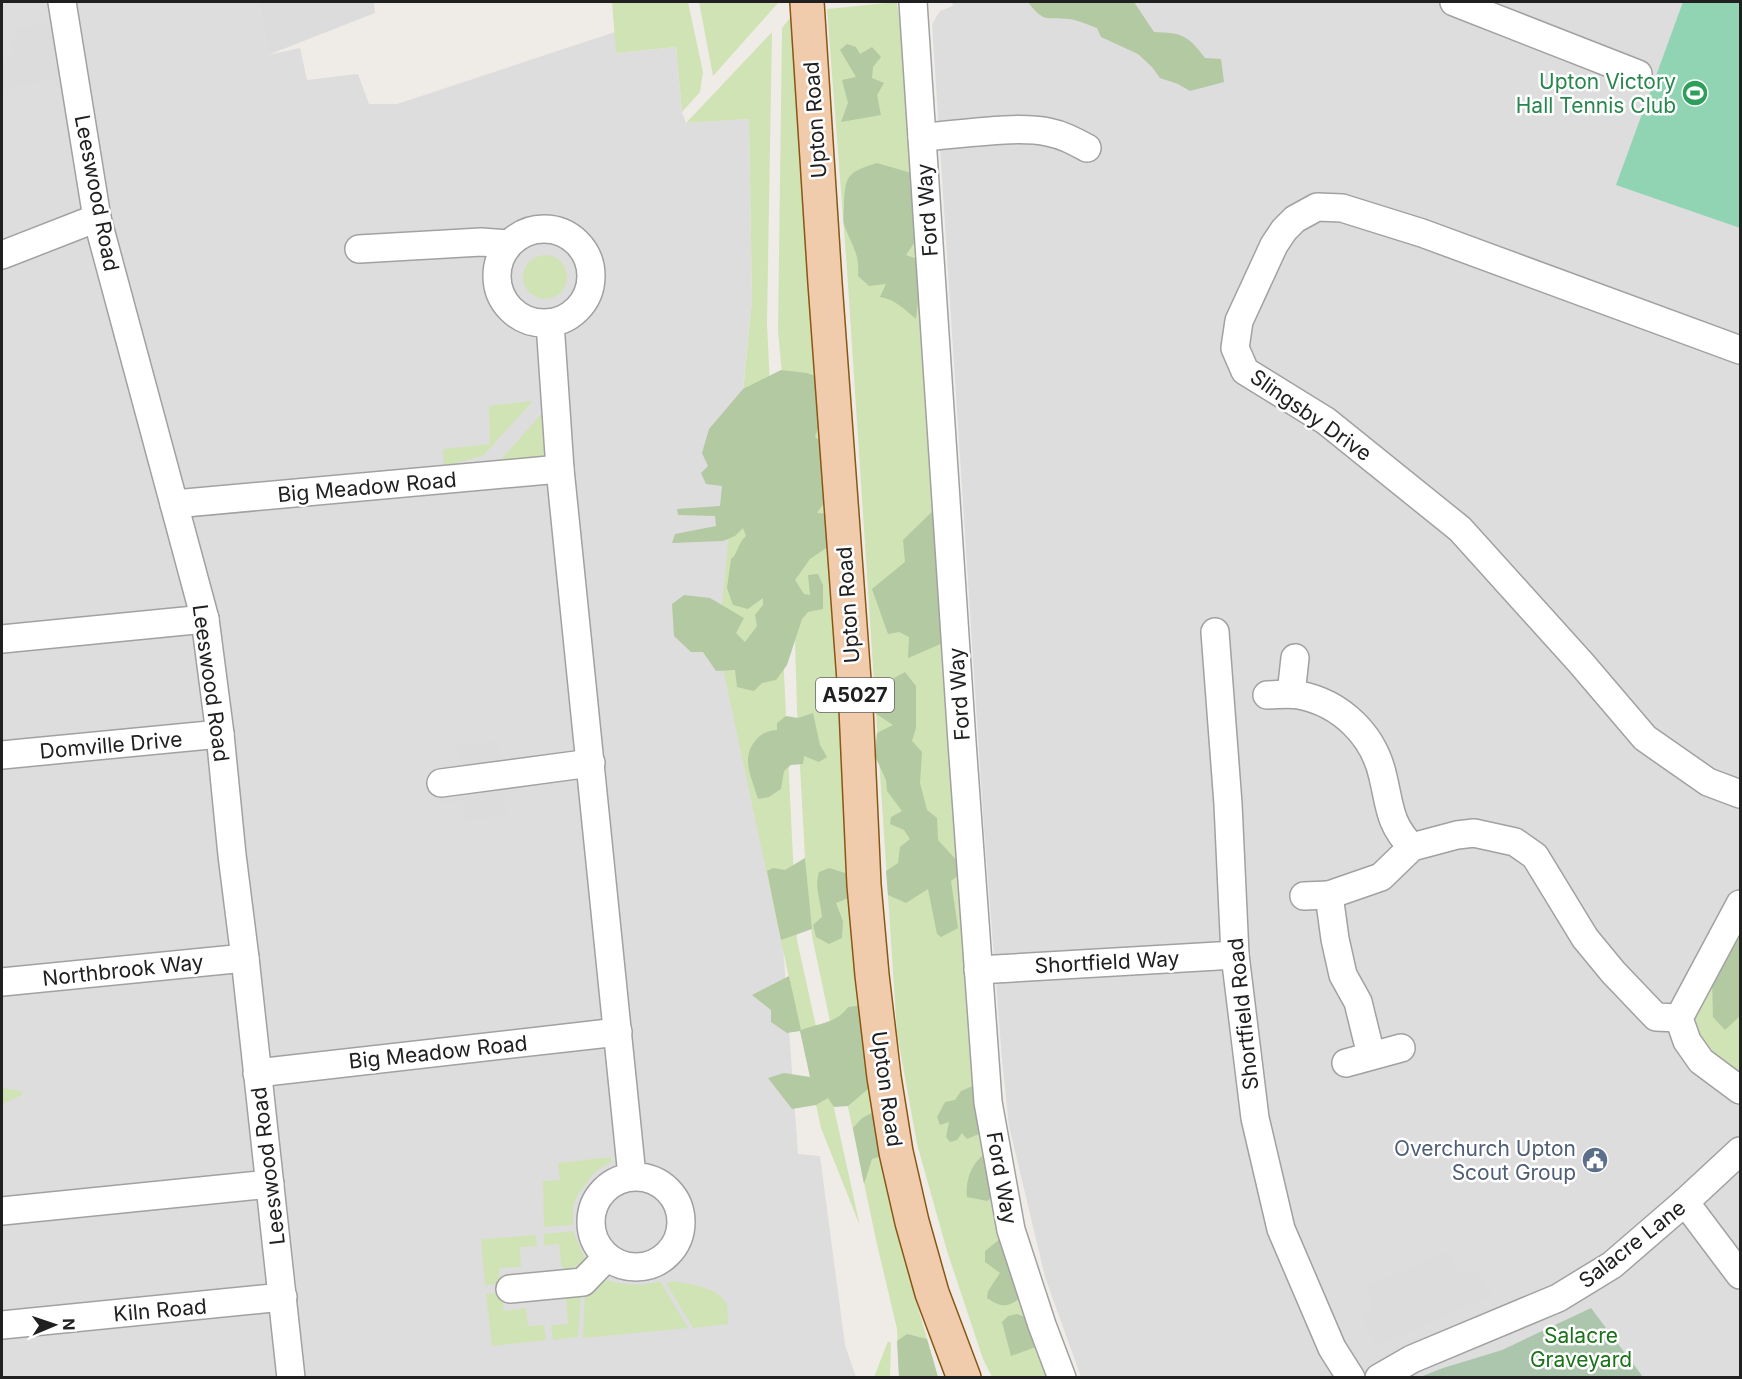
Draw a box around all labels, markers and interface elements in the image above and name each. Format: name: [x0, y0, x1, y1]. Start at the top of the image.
street label: Upton Road: [798, 61, 832, 179]
place label: Upton Victory Hall Tennis Club: [1516, 69, 1676, 118]
sports icon: Upton Victory Hall Tennis Club: [1680, 78, 1710, 108]
street label: Leeswood Road: [70, 113, 124, 273]
street label: Ford Way: [911, 162, 943, 257]
street label: Slingsby Drive: [1246, 364, 1376, 466]
street label: Big Meadow Road: [276, 467, 458, 507]
street label: Upton Road: [831, 546, 865, 664]
street label: Leeswood Road: [188, 603, 234, 763]
street label: Ford Way: [943, 646, 975, 741]
road number: A5027: [816, 678, 894, 712]
street label: Domville Drive: [39, 726, 183, 764]
street label: Shortfield Road: [1223, 937, 1263, 1091]
street label: Shortfield Way: [1034, 946, 1180, 978]
street label: Northbrook Way: [41, 949, 205, 991]
street label: Upton Road: [866, 1029, 908, 1149]
street label: Big Meadow Road: [347, 1030, 529, 1074]
street label: Leeswood Road: [246, 1086, 290, 1246]
street label: Ford Way: [982, 1130, 1022, 1226]
place label: Overchurch Upton Scout Group: [1394, 1136, 1576, 1185]
public building icon: Overchurch Upton Scout Group: [1580, 1145, 1610, 1175]
street label: Salacre Lane: [1574, 1195, 1690, 1293]
street label: Kiln Road: [112, 1293, 208, 1327]
north arrow: [24, 1295, 84, 1355]
text: N: [59, 1318, 79, 1331]
park label: Salacre Graveyard: [1530, 1323, 1632, 1372]

